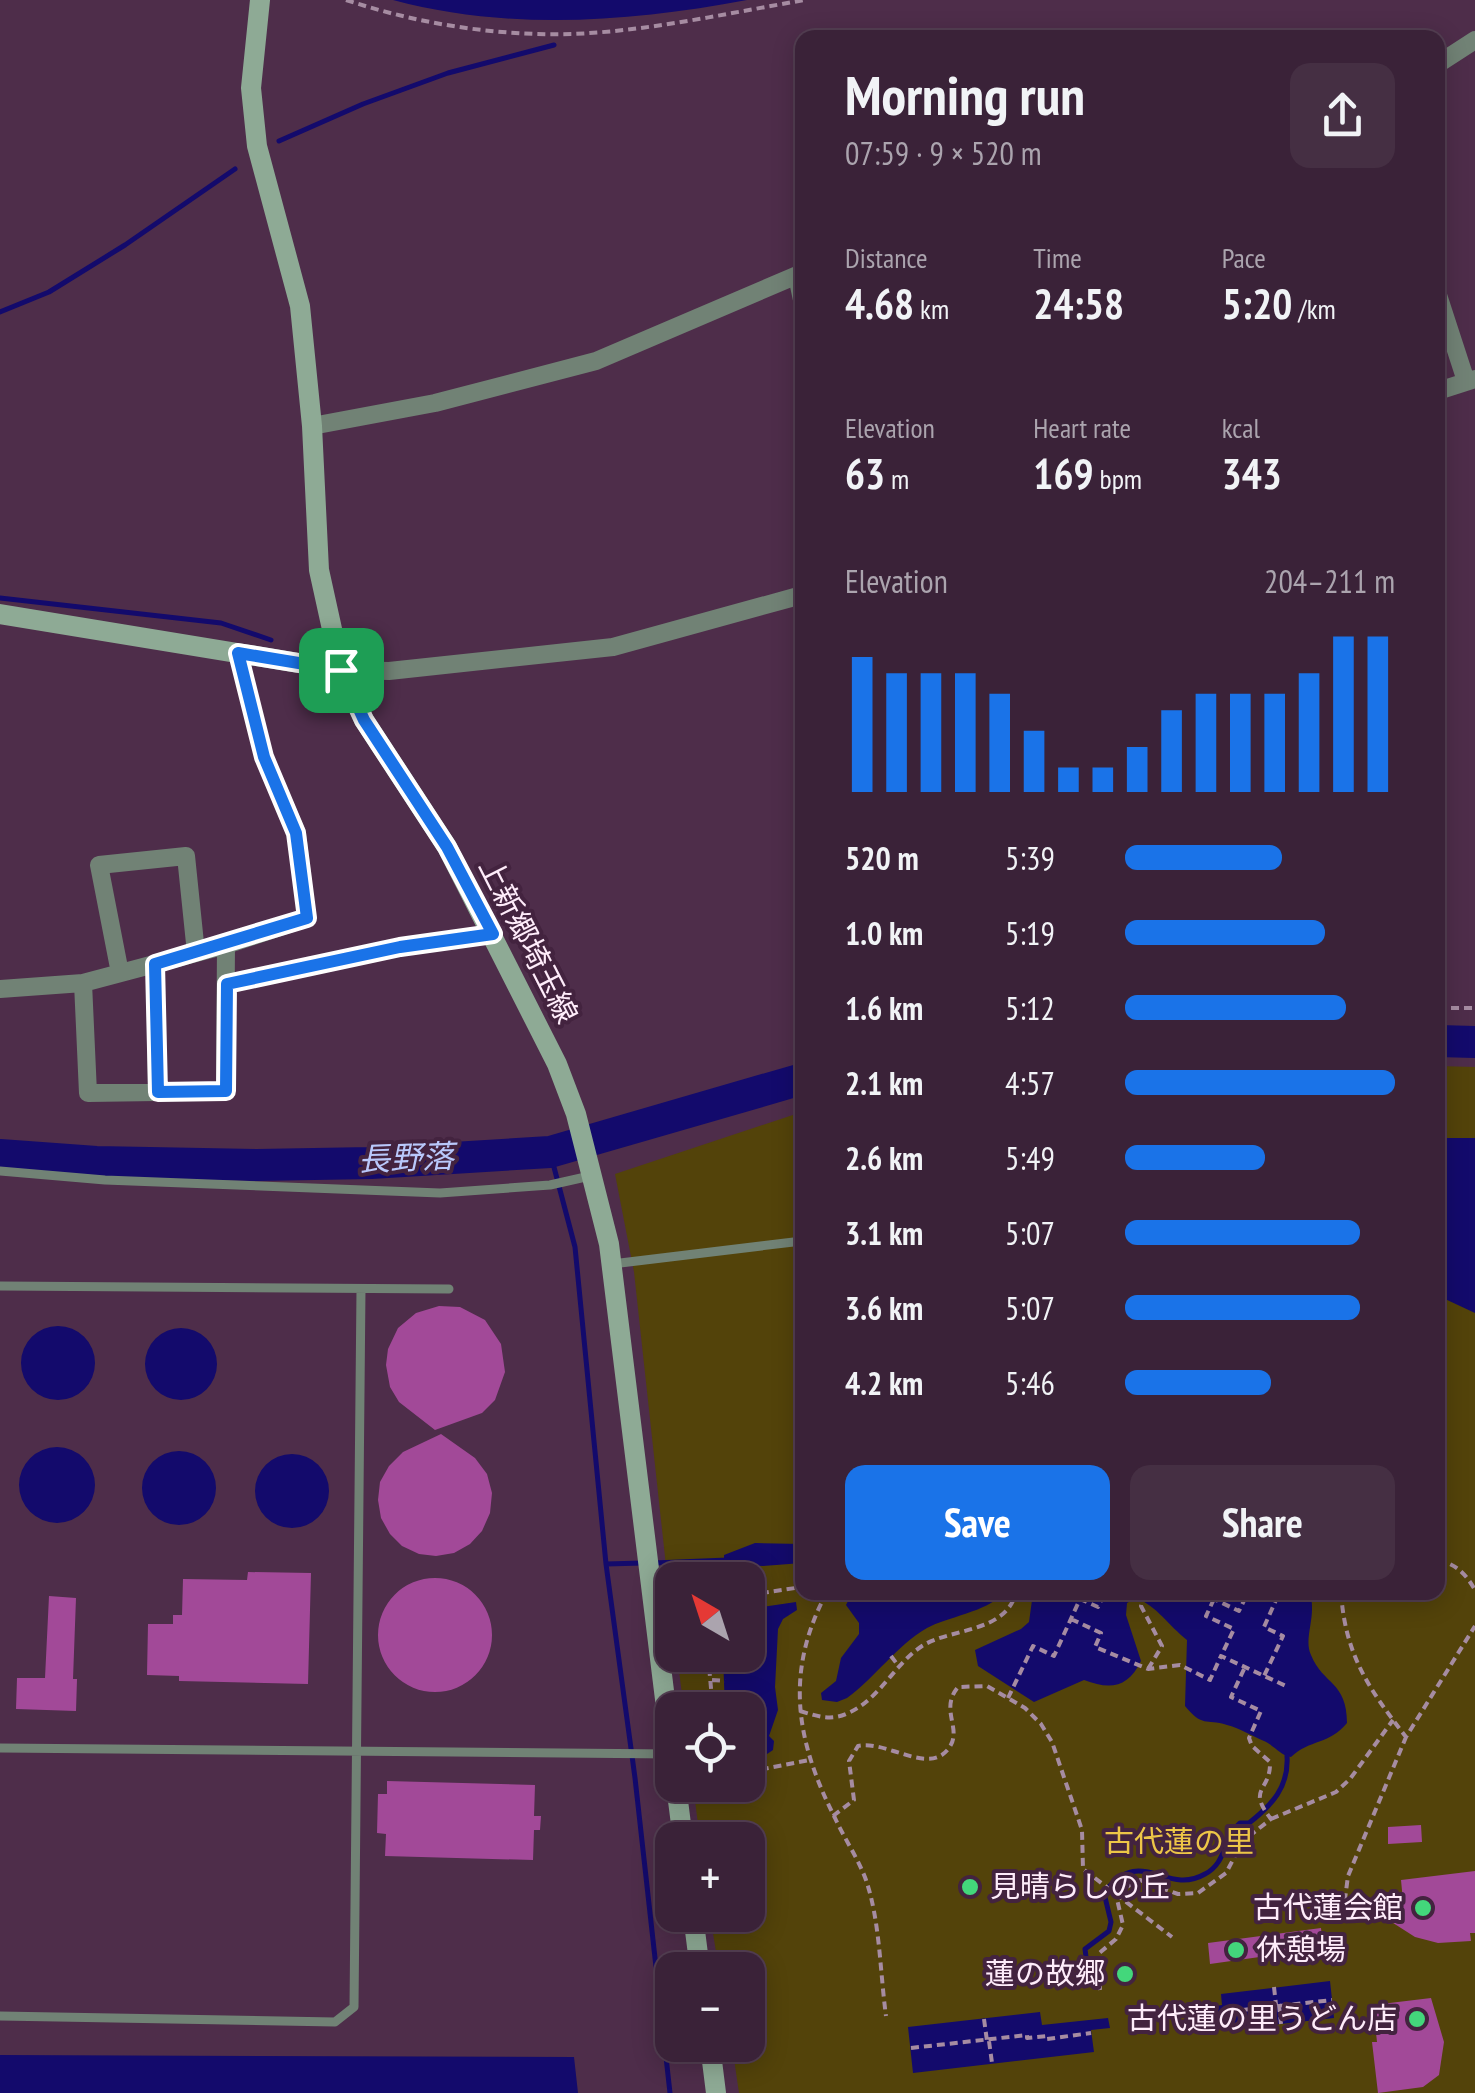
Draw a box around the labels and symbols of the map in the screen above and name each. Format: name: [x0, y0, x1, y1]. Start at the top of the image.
pin: [299, 628, 384, 713]
street label: 上新郷埼玉線: [471, 851, 588, 1029]
water label: 長野落: [357, 1134, 460, 1180]
north arrow: [655, 1562, 765, 1672]
park label: 古代蓮の里: [1104, 1821, 1254, 1860]
place label: 見晴らしの丘: [990, 1866, 1170, 1905]
marker: 見晴らしの丘: [959, 1876, 981, 1898]
place label: 古代蓮会館: [1253, 1887, 1403, 1926]
marker: 古代蓮会館: [1412, 1897, 1434, 1919]
place label: 休憩場: [1256, 1929, 1346, 1968]
marker: 休憩場: [1225, 1939, 1247, 1961]
place label: 蓮の故郷: [985, 1953, 1105, 1992]
marker: 蓮の故郷: [1114, 1963, 1136, 1985]
place label: 古代蓮の里うどん店: [1127, 1998, 1397, 2037]
marker: 古代蓮の里うどん店: [1406, 2008, 1428, 2030]

